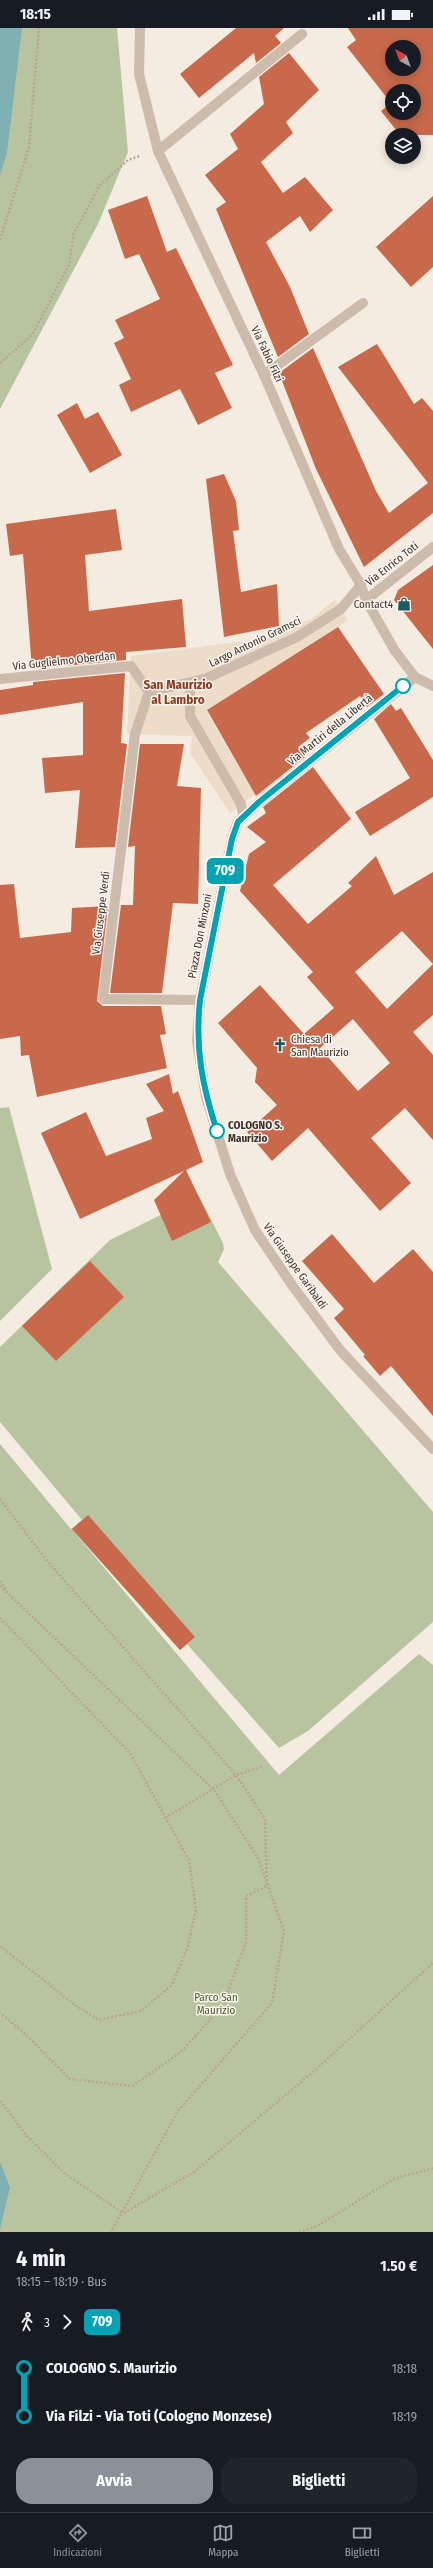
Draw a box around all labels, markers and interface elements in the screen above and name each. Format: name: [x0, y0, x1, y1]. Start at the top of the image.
text: 18:15: [20, 5, 51, 23]
north arrow: [385, 40, 421, 76]
map controls: [385, 40, 421, 164]
button: locate: [385, 84, 421, 120]
button: layers: [385, 128, 421, 164]
street label: Via Fabio Filzi: [248, 324, 286, 384]
street label: Via Enrico Toti: [363, 539, 421, 589]
shop icon: Contact4: [396, 596, 412, 612]
place label: Contact4: [354, 598, 394, 611]
street label: Largo Antonio Gramsci: [207, 614, 303, 670]
street label: Via Guglielmo Oberdan: [12, 649, 116, 673]
district label: San Maurizio al Lambro: [143, 677, 213, 707]
unlabelled marker: [395, 678, 411, 694]
street label: Via Martiri della Libertà: [285, 692, 375, 768]
line badge: 709: [202, 858, 248, 884]
text: 709: [215, 862, 235, 879]
street label: Via Giuseppe Verdi: [89, 870, 113, 955]
street label: Piazza Don Minzoni: [185, 892, 215, 979]
place label: Chiesa di San Maurizio: [291, 1033, 349, 1059]
church icon: Chiesa di San Maurizio: [272, 1037, 288, 1053]
place label: COLOGNO S. Maurizio: [228, 1119, 283, 1145]
marker: COLOGNO S. Maurizio: [209, 1123, 225, 1139]
street label: Via Giuseppe Garibaldi: [260, 1221, 330, 1312]
park label: Parco San Maurizio: [194, 1991, 238, 2017]
text: 4 min: [16, 2245, 66, 2272]
text: 1.50 €: [380, 2257, 417, 2275]
text: 18:15 – 18:19 · Bus: [16, 2274, 107, 2289]
icon: walk: [16, 2311, 38, 2333]
icon: forward: [56, 2311, 78, 2333]
text: 709: [92, 2313, 112, 2330]
text: 3: [44, 2315, 50, 2330]
text: COLOGNO S. Maurizio: [46, 2359, 177, 2377]
text: 18:18: [392, 2361, 417, 2376]
text: Via Filzi - Via Toti (Cologno Monzese): [46, 2407, 272, 2425]
text: 18:19: [392, 2409, 417, 2424]
button: Avvia: [16, 2458, 213, 2504]
button: Biglietti: [221, 2458, 417, 2504]
tab: Indicazioni: [53, 2522, 102, 2559]
tab: Mappa: [208, 2522, 238, 2559]
tab: Biglietti: [345, 2522, 380, 2559]

